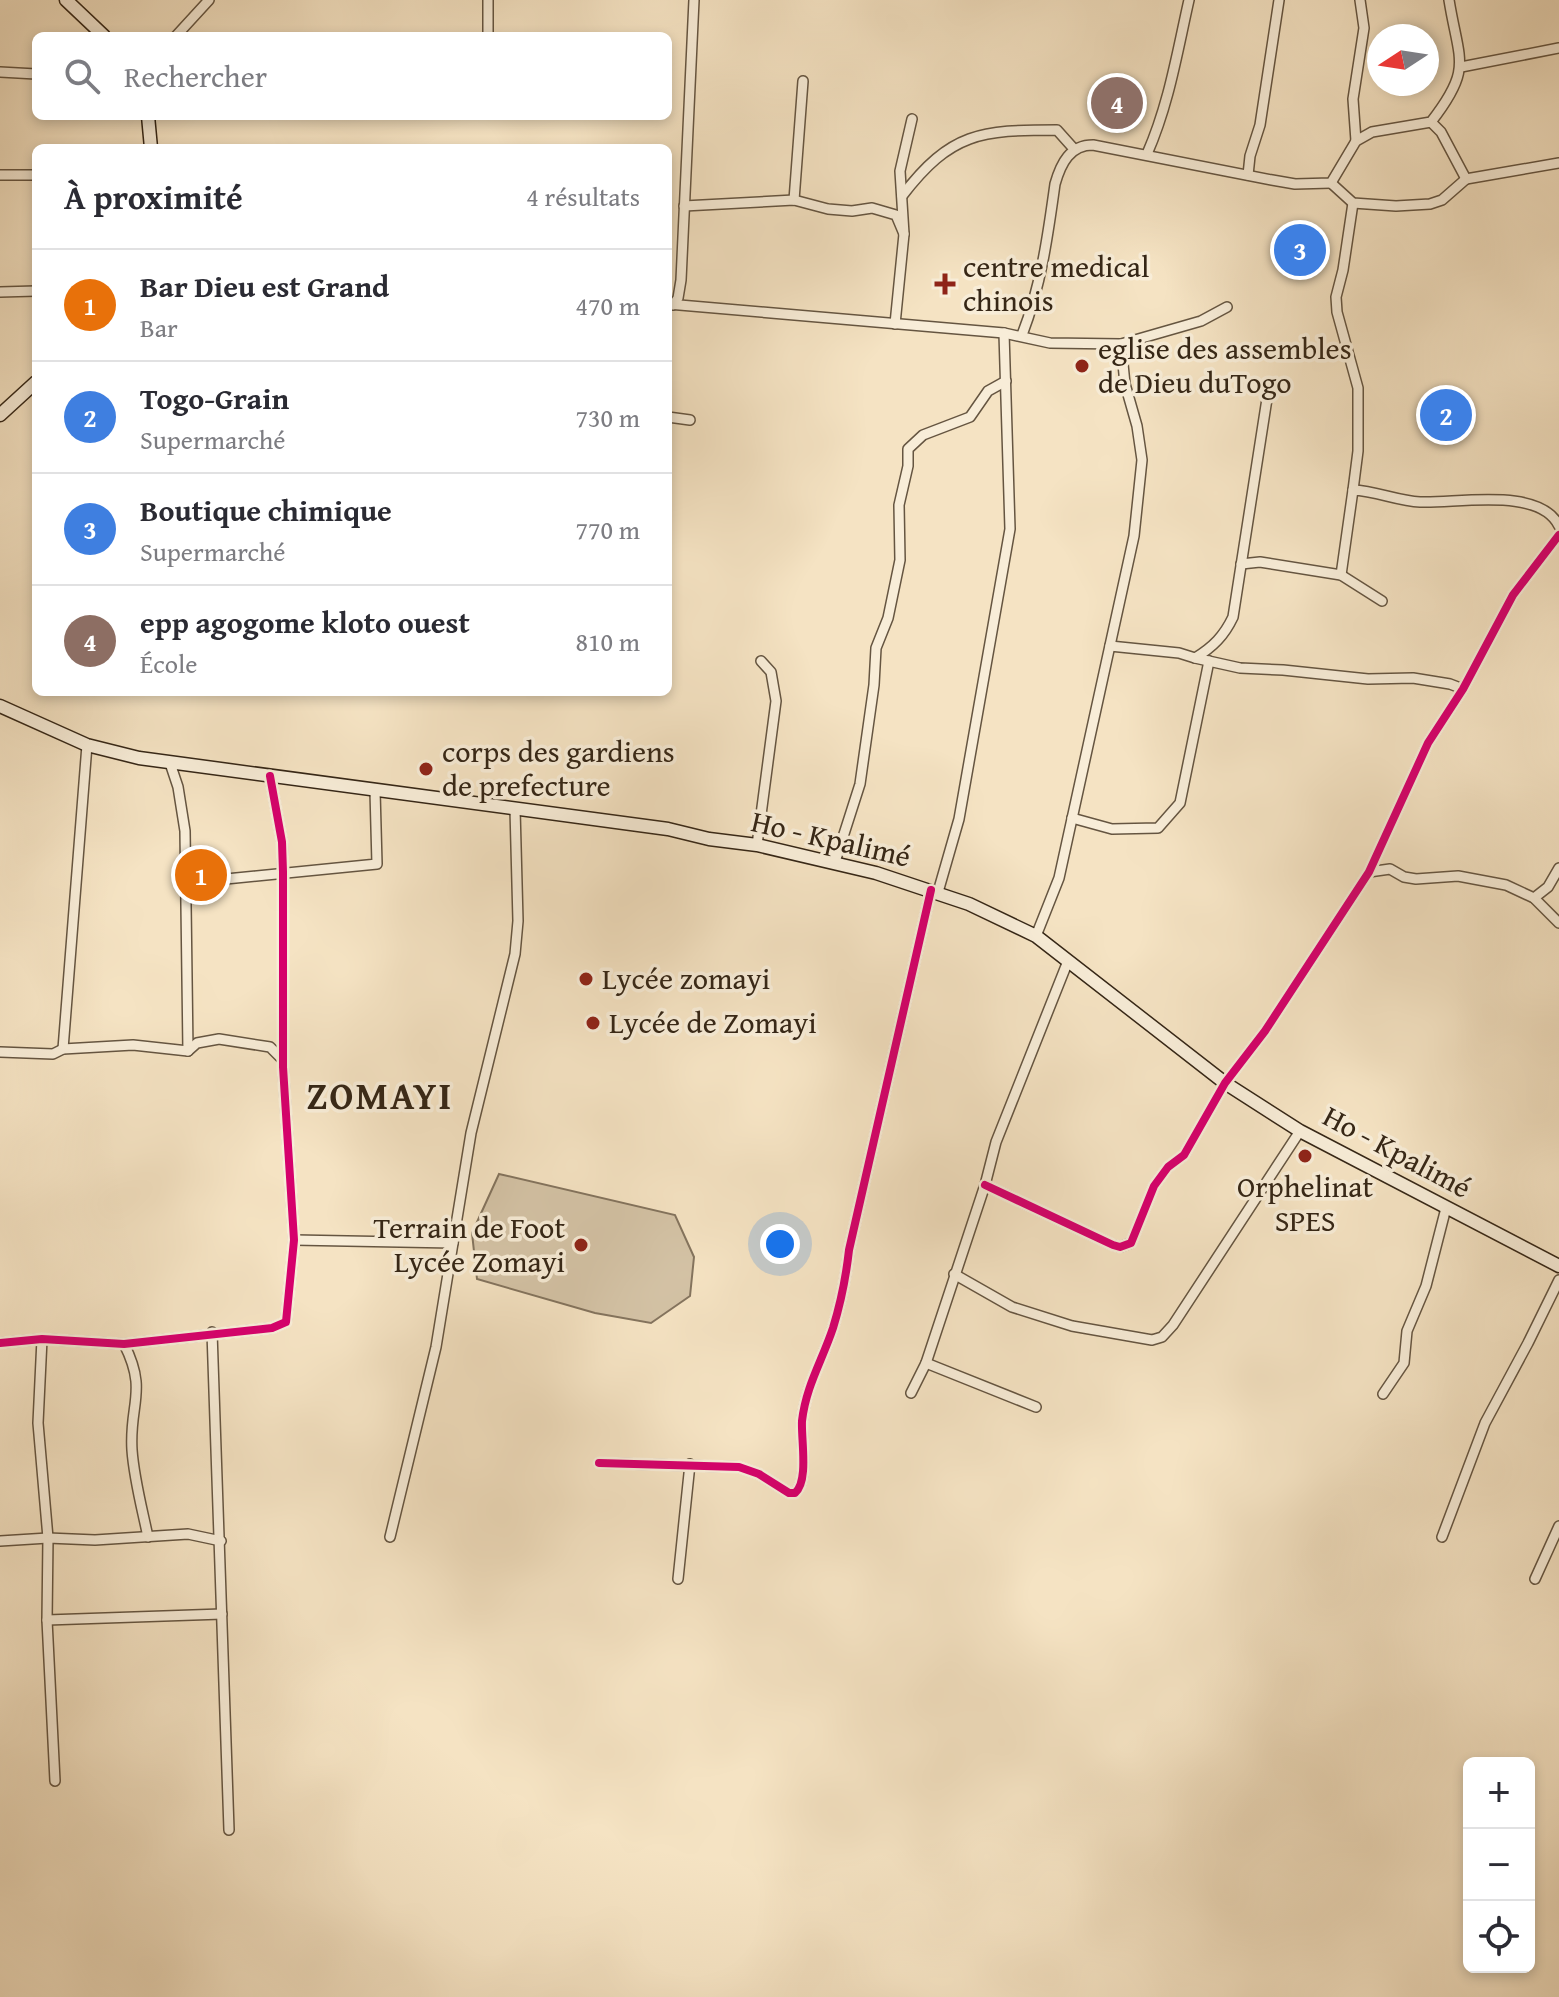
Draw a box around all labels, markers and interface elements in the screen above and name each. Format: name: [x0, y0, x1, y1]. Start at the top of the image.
north arrow: [1367, 24, 1439, 96]
search box: [32, 32, 672, 120]
icon: search: [60, 54, 104, 98]
text: Rechercher: [124, 54, 267, 98]
pin: 4: [1091, 73, 1143, 133]
text: À proximité: [64, 172, 243, 221]
text: 4 résultats: [526, 177, 640, 216]
pin: 3: [1274, 220, 1326, 280]
place label: centre medical chinois: [963, 244, 1149, 322]
text: Bar Dieu est Grand: [140, 264, 389, 308]
marker: centre medical chinois: [934, 273, 956, 295]
text: 1: [83, 286, 97, 325]
text: 470 m: [575, 286, 640, 325]
text: Bar: [140, 308, 178, 347]
place label: eglise des assembles de Dieu duTogo: [1098, 326, 1352, 404]
marker: eglise des assembles de Dieu duTogo: [1073, 357, 1091, 375]
text: Togo-Grain: [140, 376, 289, 420]
pin: 2: [1420, 385, 1472, 445]
text: 2: [83, 398, 97, 437]
text: 730 m: [575, 398, 640, 437]
text: Supermarché: [140, 420, 286, 459]
text: Boutique chimique: [140, 488, 392, 532]
text: 3: [83, 510, 97, 549]
text: 770 m: [575, 510, 640, 549]
text: Supermarché: [140, 532, 286, 571]
text: epp agogome kloto ouest: [140, 600, 470, 644]
text: 4: [83, 622, 97, 661]
text: 810 m: [575, 622, 640, 661]
text: École: [140, 644, 197, 683]
place label: corps des gardiens de prefecture: [442, 729, 675, 807]
marker: corps des gardiens de prefecture: [417, 760, 435, 778]
street label: Ho - Kpalimé: [747, 798, 915, 878]
pin: 1: [175, 845, 227, 905]
place label: Lycée zomayi: [602, 956, 770, 1000]
marker: Lycée zomayi: [577, 970, 595, 988]
place label: Lycée de Zomayi: [609, 1000, 817, 1044]
marker: Lycée de Zomayi: [584, 1014, 602, 1032]
district label: ZOMAYI: [307, 1067, 453, 1123]
street label: Ho - Kpalimé: [1315, 1094, 1479, 1209]
marker: Orphelinat SPES: [1296, 1147, 1314, 1165]
place label: Orphelinat SPES: [1237, 1164, 1373, 1242]
place label: Terrain de Foot Lycée Zomayi: [373, 1205, 565, 1283]
your location: [760, 1224, 800, 1264]
marker: Terrain de Foot Lycée Zomayi: [572, 1236, 590, 1254]
map controls: [1463, 1757, 1535, 1973]
button: +: [1463, 1757, 1535, 1829]
button: −: [1463, 1829, 1535, 1901]
button: locate: [1463, 1901, 1535, 1973]

